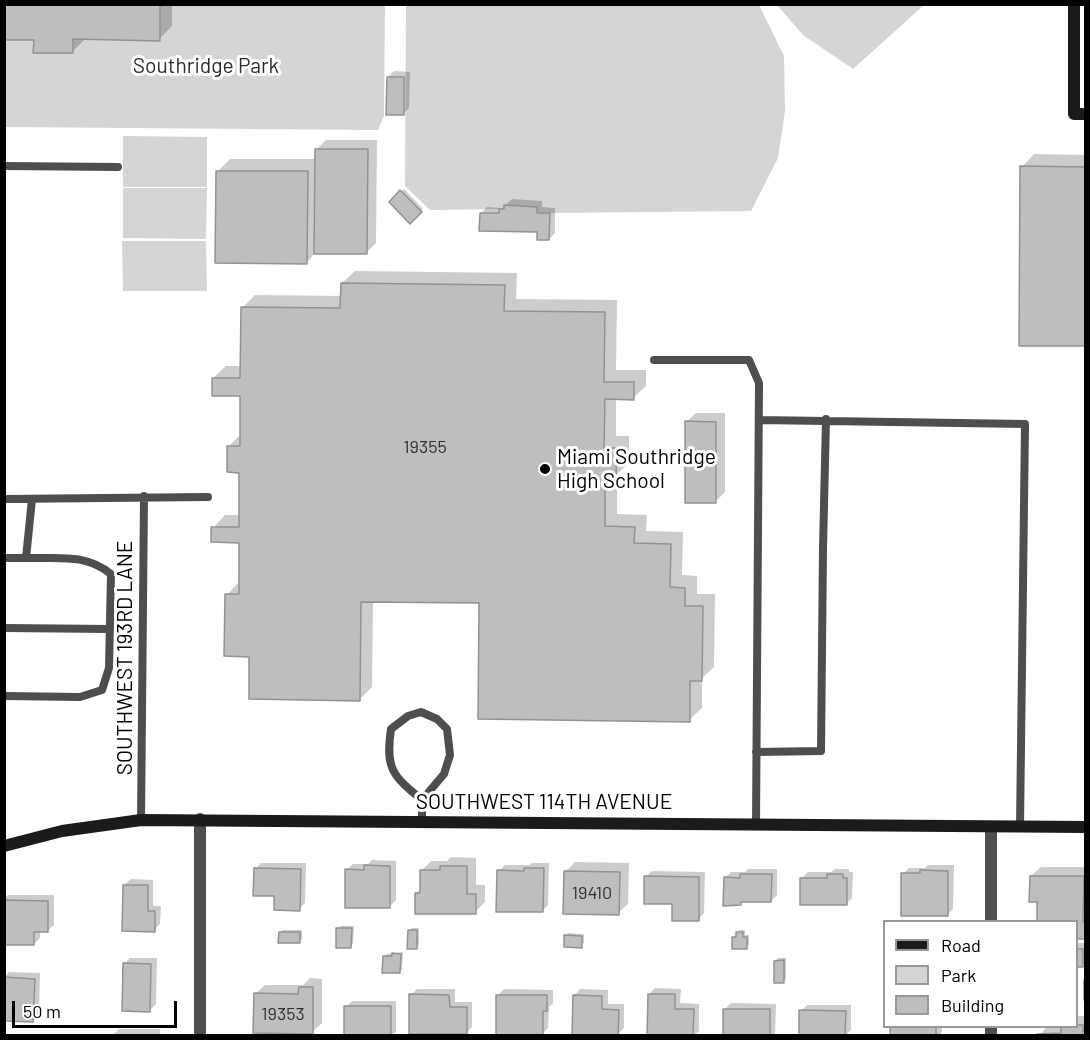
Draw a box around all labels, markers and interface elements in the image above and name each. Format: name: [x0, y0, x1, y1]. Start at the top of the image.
park label: Southridge Park: [133, 53, 279, 79]
house number: 19355: [403, 436, 447, 458]
place label: Miami Southridge High School: [557, 444, 716, 494]
marker: Miami Southridge High School: [538, 462, 552, 476]
street label: SOUTHWEST 193RD LANE: [112, 541, 138, 775]
street label: SOUTHWEST 114TH AVENUE: [416, 789, 672, 815]
house number: 19410: [572, 882, 612, 904]
legend: [883, 920, 1078, 1028]
text: Road: [941, 934, 981, 956]
text: Park: [941, 964, 976, 986]
scale bar: [15, 989, 180, 1027]
text: Building: [941, 994, 1004, 1016]
text: 50 m: [23, 1000, 61, 1022]
house number: 19353: [261, 1003, 305, 1025]

